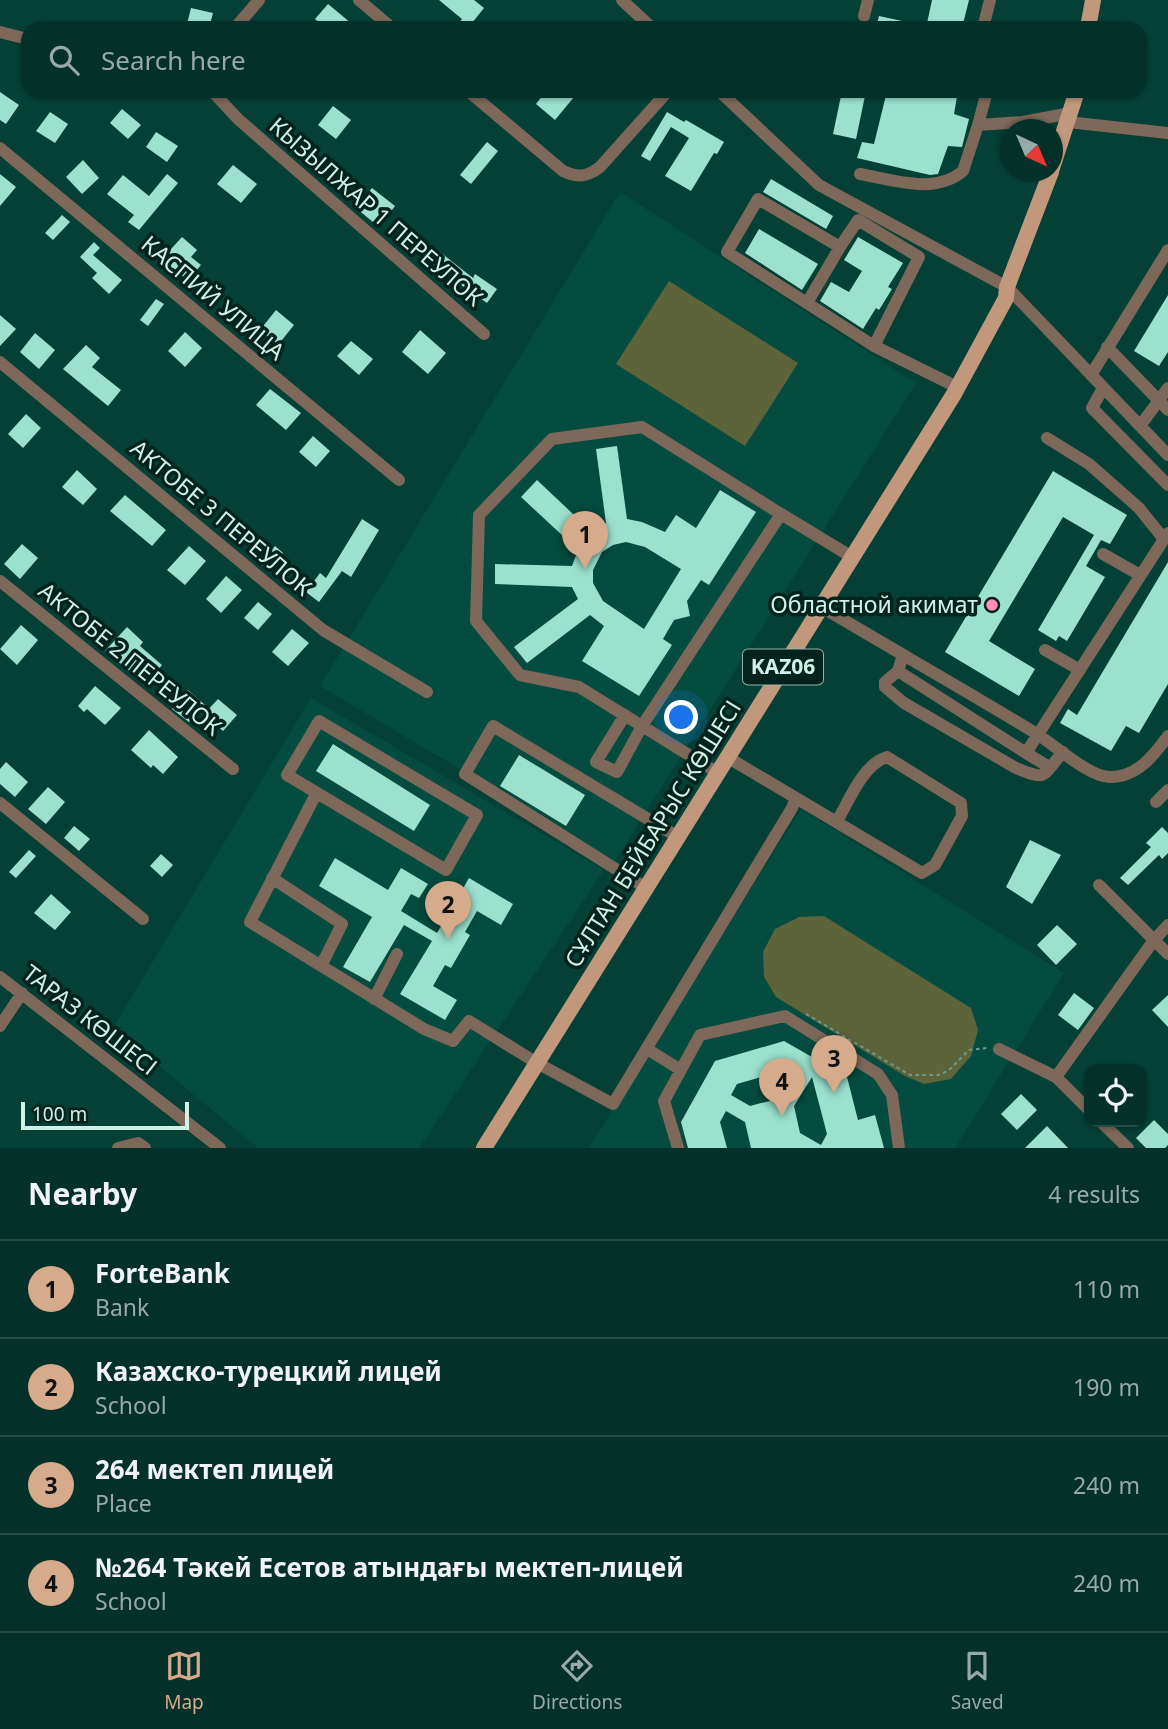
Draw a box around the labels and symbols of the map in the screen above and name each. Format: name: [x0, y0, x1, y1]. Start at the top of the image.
street label: КЫЗЫЛЖАР 1 ПЕРЕУЛОК: [263, 109, 491, 313]
north arrow: [1000, 119, 1063, 182]
street label: КАСПИЙ УЛИЦА: [135, 228, 292, 367]
street label: АКТОБЕ 3 ПЕРЕУЛОК: [124, 432, 319, 603]
pin: 1: [562, 511, 608, 569]
street label: АКТОБЕ 2 ПЕРЕУЛОК: [32, 574, 229, 743]
place label: Областной акимат: [770, 588, 978, 620]
marker: Областной акимат: [984, 597, 1000, 613]
road number: KAZ06: [743, 650, 823, 684]
street label: СҰЛТАН БЕЙБАРЫС КӨШЕСІ: [557, 694, 748, 973]
your location: [664, 700, 698, 734]
pin: 2: [425, 881, 471, 939]
street label: ТАРАЗ КӨШЕСІ: [17, 957, 164, 1082]
pin: 3: [811, 1035, 857, 1093]
pin: 4: [759, 1058, 805, 1116]
scale bar: [21, 1099, 189, 1131]

